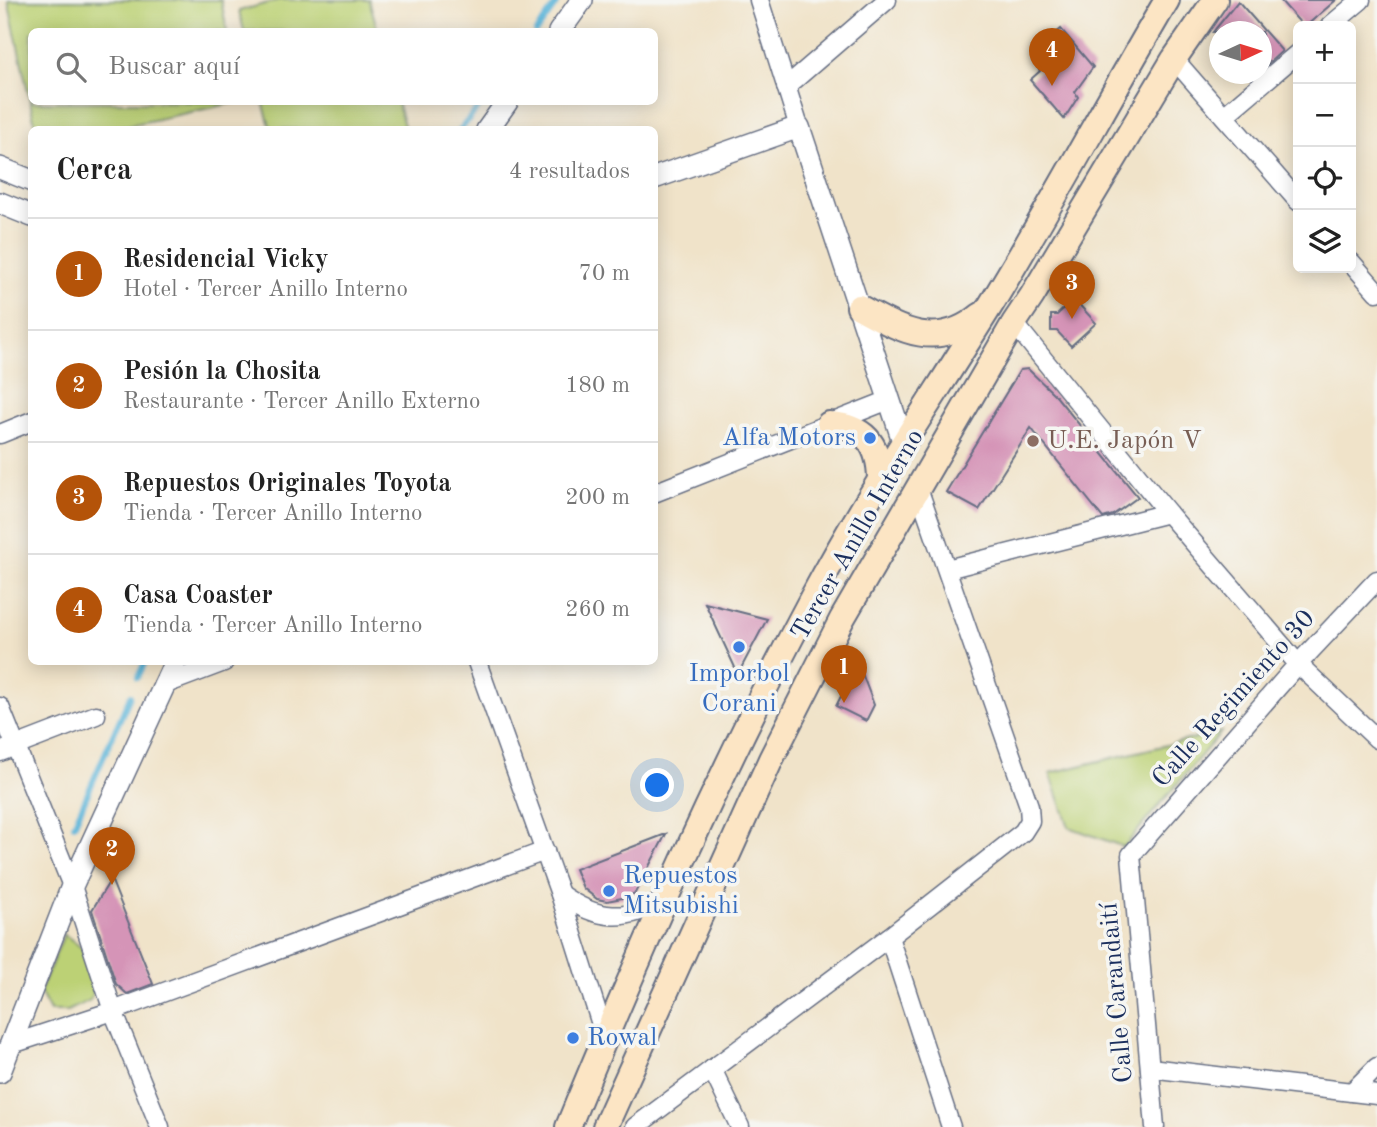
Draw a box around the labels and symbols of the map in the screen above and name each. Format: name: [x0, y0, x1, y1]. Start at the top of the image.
north arrow: [1209, 21, 1272, 84]
pin: 4: [1029, 28, 1075, 86]
pin: 3: [1049, 261, 1095, 319]
place label: Alfa Motors: [722, 425, 856, 451]
street label: Tercer Anillo Interno: [787, 425, 929, 645]
place label: U.E. Japón V: [1047, 428, 1202, 454]
marker: Alfa Motors: [862, 430, 878, 446]
marker: U.E. Japón V: [1025, 433, 1041, 449]
street label: Calle Regimiento 30: [1148, 605, 1320, 793]
marker: Imporbol Corani: [731, 639, 747, 655]
pin: 1: [821, 645, 867, 703]
place label: Imporbol Corani: [688, 661, 790, 717]
your location: [640, 768, 674, 802]
pin: 2: [89, 827, 135, 885]
place label: Repuestos Mitsubishi: [623, 863, 739, 919]
marker: Repuestos Mitsubishi: [601, 883, 617, 899]
street label: Calle Carandaití: [1096, 901, 1138, 1084]
place label: Rowal: [587, 1025, 657, 1051]
marker: Rowal: [565, 1030, 581, 1046]

